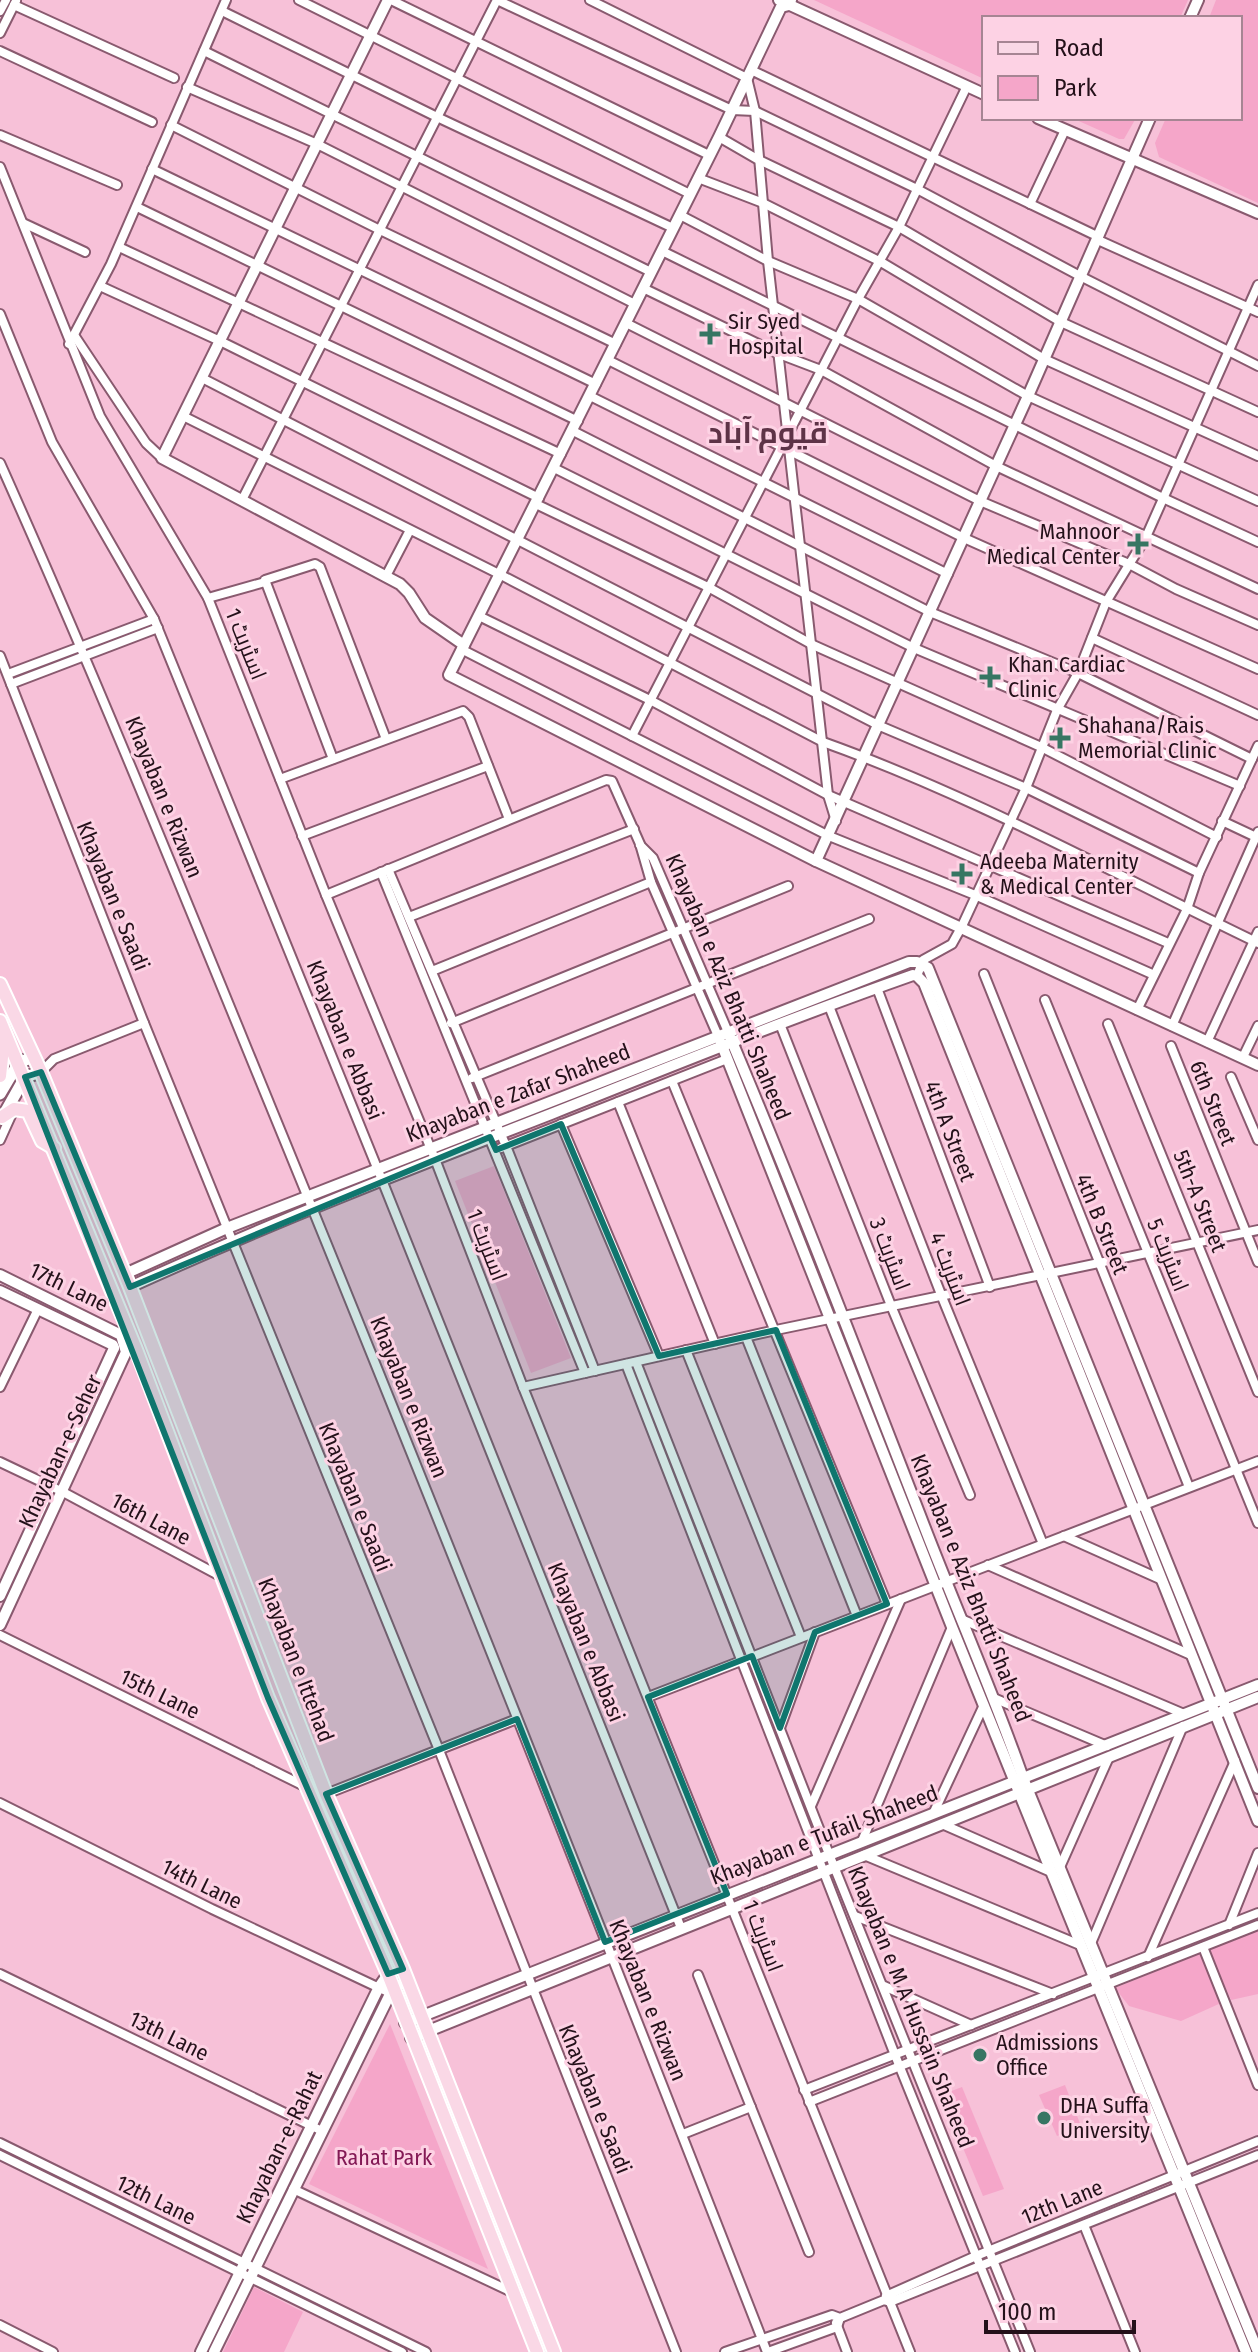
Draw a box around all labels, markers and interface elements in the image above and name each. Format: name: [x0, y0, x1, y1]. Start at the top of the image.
legend: [982, 16, 1242, 120]
text: Road: [1054, 34, 1104, 62]
text: Park: [1054, 74, 1097, 102]
place label: Sir Syed Hospital: [728, 308, 803, 360]
marker: Sir Syed Hospital: [699, 323, 721, 345]
district label: قیوم آباد: [708, 415, 828, 453]
place label: Mahnoor Medical Center: [987, 518, 1120, 570]
marker: Mahnoor Medical Center: [1127, 533, 1149, 555]
street label: اسٹریٹ 1: [219, 604, 273, 684]
place label: Khan Cardiac Clinic: [1008, 651, 1126, 703]
marker: Khan Cardiac Clinic: [979, 666, 1001, 688]
street label: Khayaban e Rizwan: [119, 712, 209, 882]
place label: Shahana/Rais Memorial Clinic: [1078, 712, 1217, 764]
marker: Shahana/Rais Memorial Clinic: [1049, 727, 1071, 749]
street label: Khayaban e Saadi: [71, 817, 155, 975]
place label: Adeeba Maternity & Medical Center: [980, 848, 1139, 900]
street label: Khayaban e Aziz Bhatti Shaheed: [660, 850, 796, 1124]
marker: Adeeba Maternity & Medical Center: [951, 863, 973, 885]
street label: Khayaban e Abbasi: [301, 956, 389, 1124]
street label: Khayaban e Zafar Shaheed: [402, 1038, 634, 1148]
street label: 6th Street: [1184, 1057, 1242, 1150]
street label: 4th A Street: [919, 1077, 982, 1186]
street label: 5th-A Street: [1167, 1146, 1233, 1257]
street label: 4th B Street: [1070, 1170, 1135, 1279]
street label: اسٹریٹ 1: [461, 1205, 513, 1285]
street label: اسٹریٹ 3: [864, 1214, 916, 1294]
street label: اسٹریٹ 5: [1141, 1215, 1195, 1295]
street label: اسٹریٹ 4: [924, 1228, 976, 1310]
street label: 17th Lane: [25, 1256, 113, 1318]
street label: Khayaban e Rizwan: [364, 1312, 454, 1482]
street label: Khayaban-e-Seher: [13, 1370, 107, 1532]
street label: Khayaban e Saadi: [313, 1418, 397, 1576]
street label: Khayaban e Aziz Bhatti Shaheed: [905, 1450, 1037, 1726]
street label: 16th Lane: [107, 1487, 195, 1551]
street label: Khayaban e Abbasi: [542, 1558, 630, 1726]
street label: Khayaban e Ittehad: [252, 1574, 340, 1746]
street label: 15th Lane: [116, 1663, 204, 1725]
street label: Khayaban e Tufail Shaheed: [706, 1779, 942, 1891]
street label: 14th Lane: [157, 1853, 247, 1915]
street label: Khayaban e M A Hussain Shaheed: [842, 1862, 980, 2152]
street label: اسٹریٹ 1: [737, 1896, 789, 1976]
street label: Khayaban e Rizwan: [603, 1915, 693, 2085]
street label: 13th Lane: [125, 2005, 213, 2067]
street label: Khayaban e Saadi: [553, 2020, 637, 2178]
place label: Admissions Office: [996, 2029, 1099, 2081]
marker: Admissions Office: [971, 2046, 989, 2064]
street label: Khayaban-e-Rahat: [230, 2065, 328, 2228]
place label: DHA Suffa University: [1060, 2092, 1150, 2144]
marker: DHA Suffa University: [1035, 2109, 1053, 2127]
park label: Rahat Park: [336, 2144, 433, 2171]
street label: 12th Lane: [112, 2169, 200, 2231]
street label: 12th Lane: [1018, 2174, 1106, 2230]
scale bar: [986, 2284, 1134, 2334]
text: 100 m: [998, 2298, 1056, 2326]

